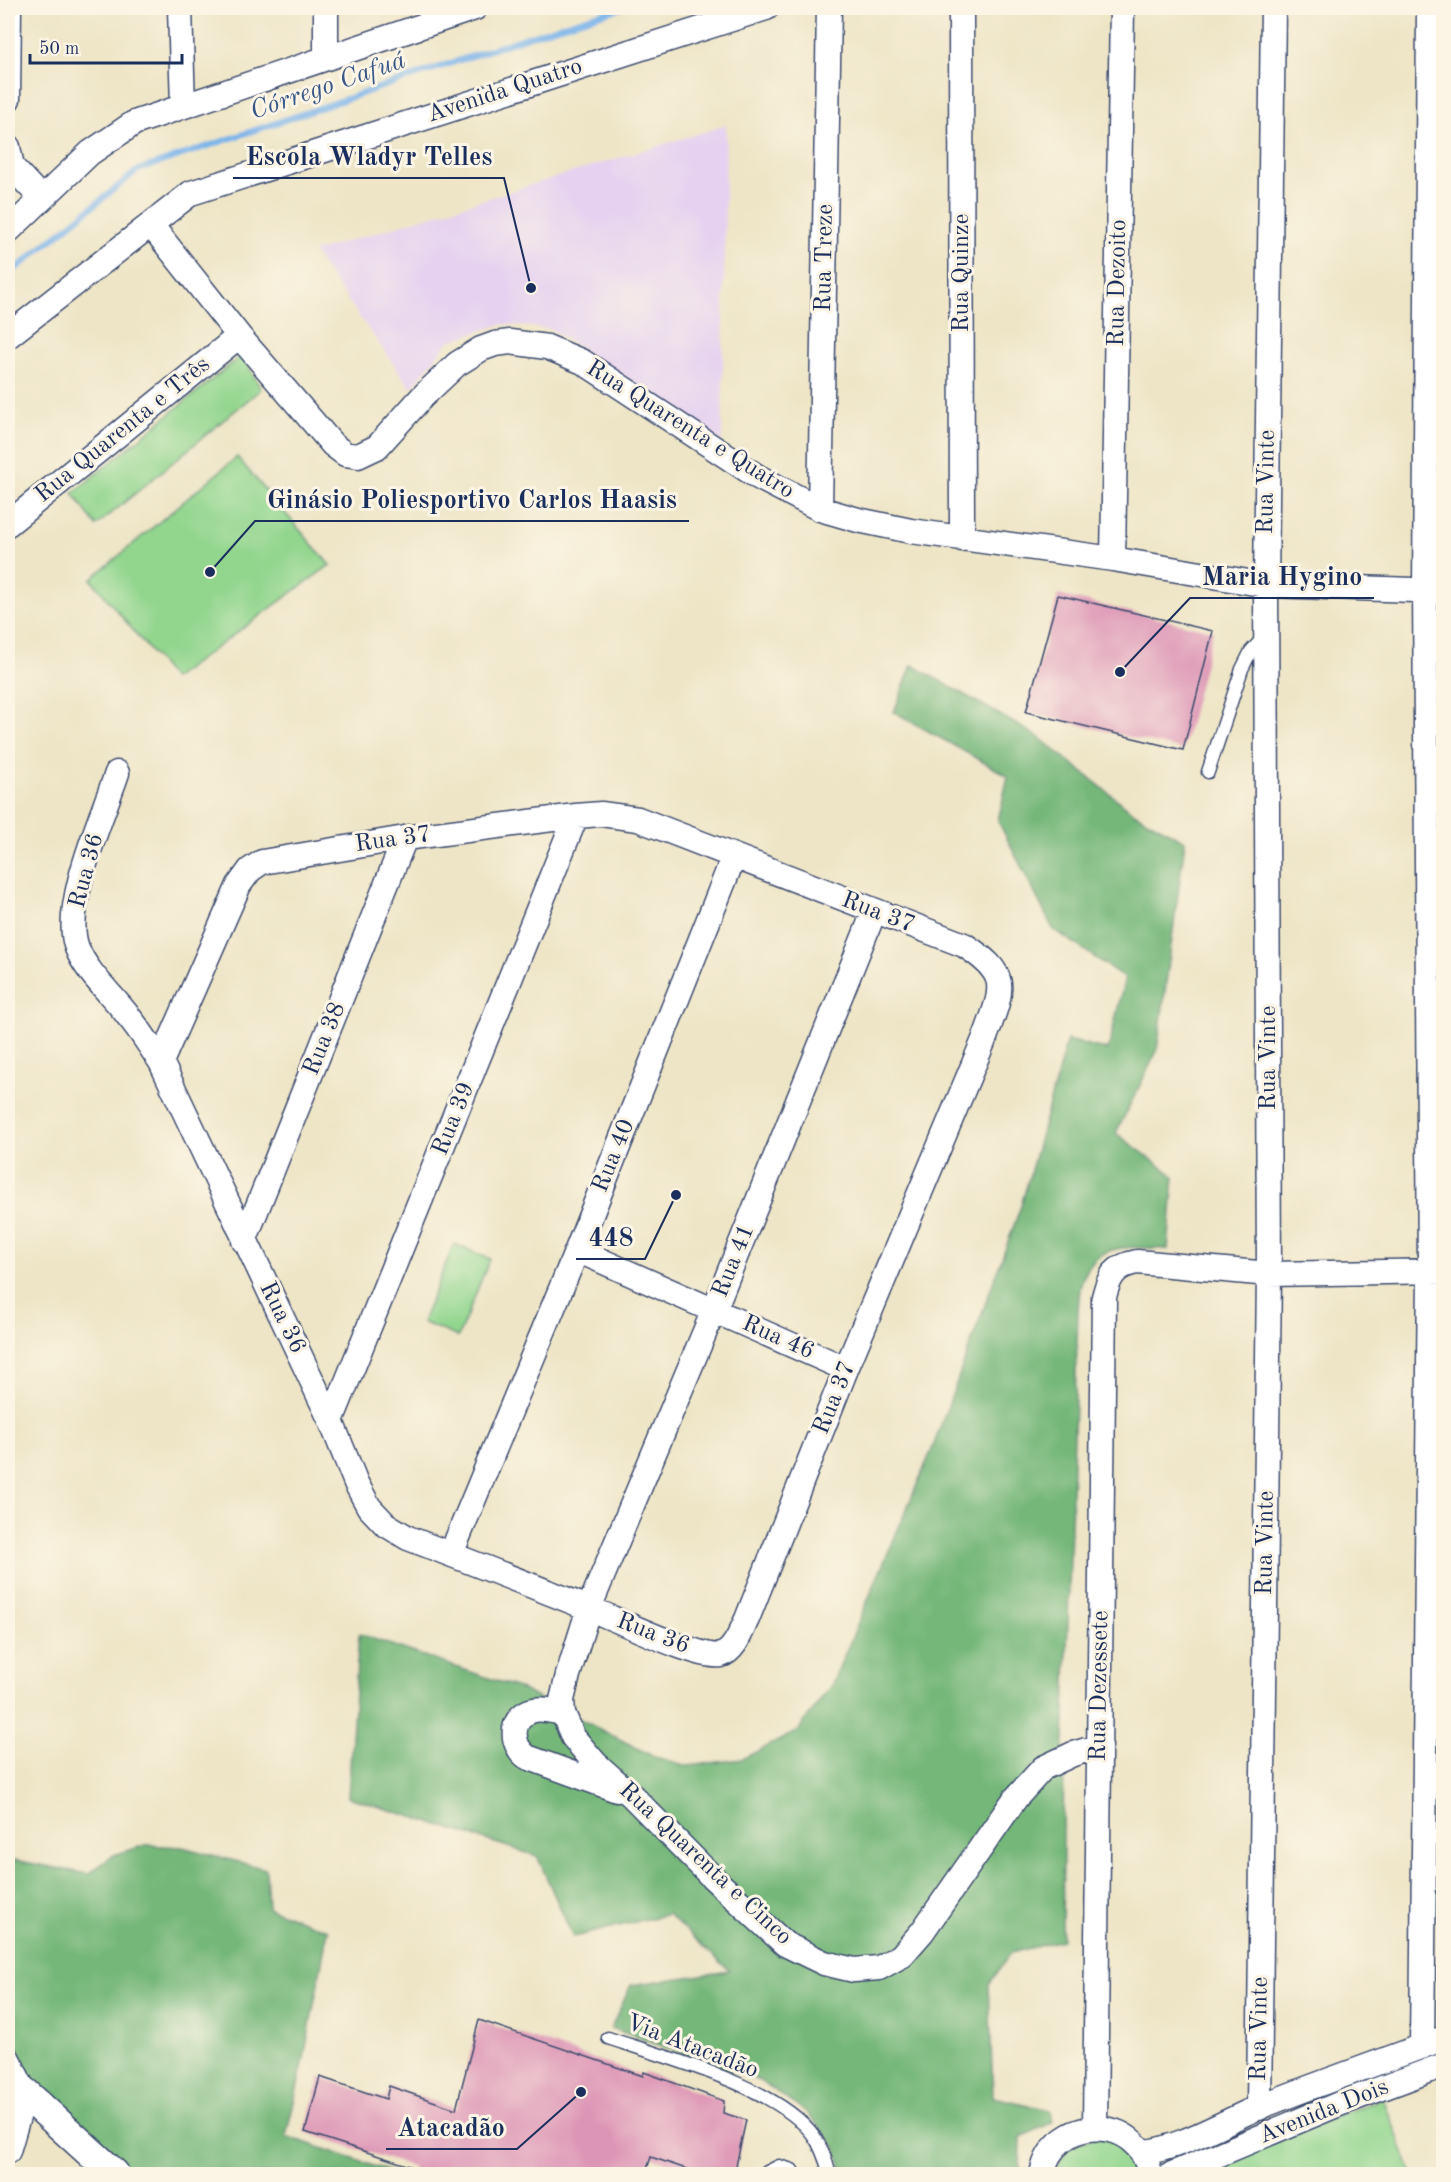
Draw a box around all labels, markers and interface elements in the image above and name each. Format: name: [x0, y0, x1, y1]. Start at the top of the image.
scale bar: [30, 27, 182, 65]
text: 50 m: [39, 40, 79, 58]
water label: Córrego Cafuá: [247, 47, 409, 125]
street label: Avenida Quatro: [424, 55, 586, 127]
callout: Escola Wladyr Telles: [233, 134, 504, 178]
text: Escola Wladyr Telles: [246, 145, 492, 171]
street label: Rua Treze: [812, 204, 838, 312]
street label: Rua Quinze: [950, 213, 974, 333]
street label: Rua Dezoito: [1105, 219, 1131, 347]
street label: Rua Quarenta e Três: [31, 352, 215, 508]
street label: Rua Quarenta e Quatro: [582, 356, 798, 504]
street label: Rua Vinte: [1254, 429, 1280, 535]
callout: Ginásio Poliesportivo Carlos Haasis: [255, 477, 689, 521]
text: Ginásio Poliesportivo Carlos Haasis: [267, 488, 677, 514]
callout: Maria Hygino: [1190, 554, 1374, 598]
text: Maria Hygino: [1202, 565, 1362, 591]
street label: Rua 37: [353, 823, 433, 857]
street label: Rua 36: [66, 831, 108, 911]
street label: Rua 37: [838, 888, 918, 938]
street label: Rua 38: [300, 999, 350, 1079]
street label: Rua Vinte: [1257, 1006, 1281, 1110]
street label: Rua 39: [429, 1079, 479, 1159]
street label: Rua 40: [589, 1116, 639, 1196]
callout: 448: [576, 1215, 645, 1259]
street label: Rua 41: [709, 1221, 759, 1301]
text: 448: [588, 1226, 634, 1252]
street label: Rua 36: [254, 1278, 310, 1358]
street label: Rua 46: [738, 1311, 818, 1365]
street label: Rua 37: [810, 1358, 860, 1438]
street label: Rua Vinte: [1253, 1490, 1279, 1596]
street label: Rua 36: [613, 1609, 693, 1659]
street label: Rua Dezessete: [1087, 1610, 1113, 1762]
street label: Rua Quarenta e Cinco: [614, 1778, 796, 1950]
street label: Rua Vinte: [1247, 1976, 1273, 2082]
street label: Via Atacadão: [622, 2011, 762, 2083]
street label: Avenida Dois: [1256, 2075, 1392, 2149]
callout: Atacadão: [386, 2105, 517, 2149]
text: Atacadão: [397, 2116, 505, 2142]

